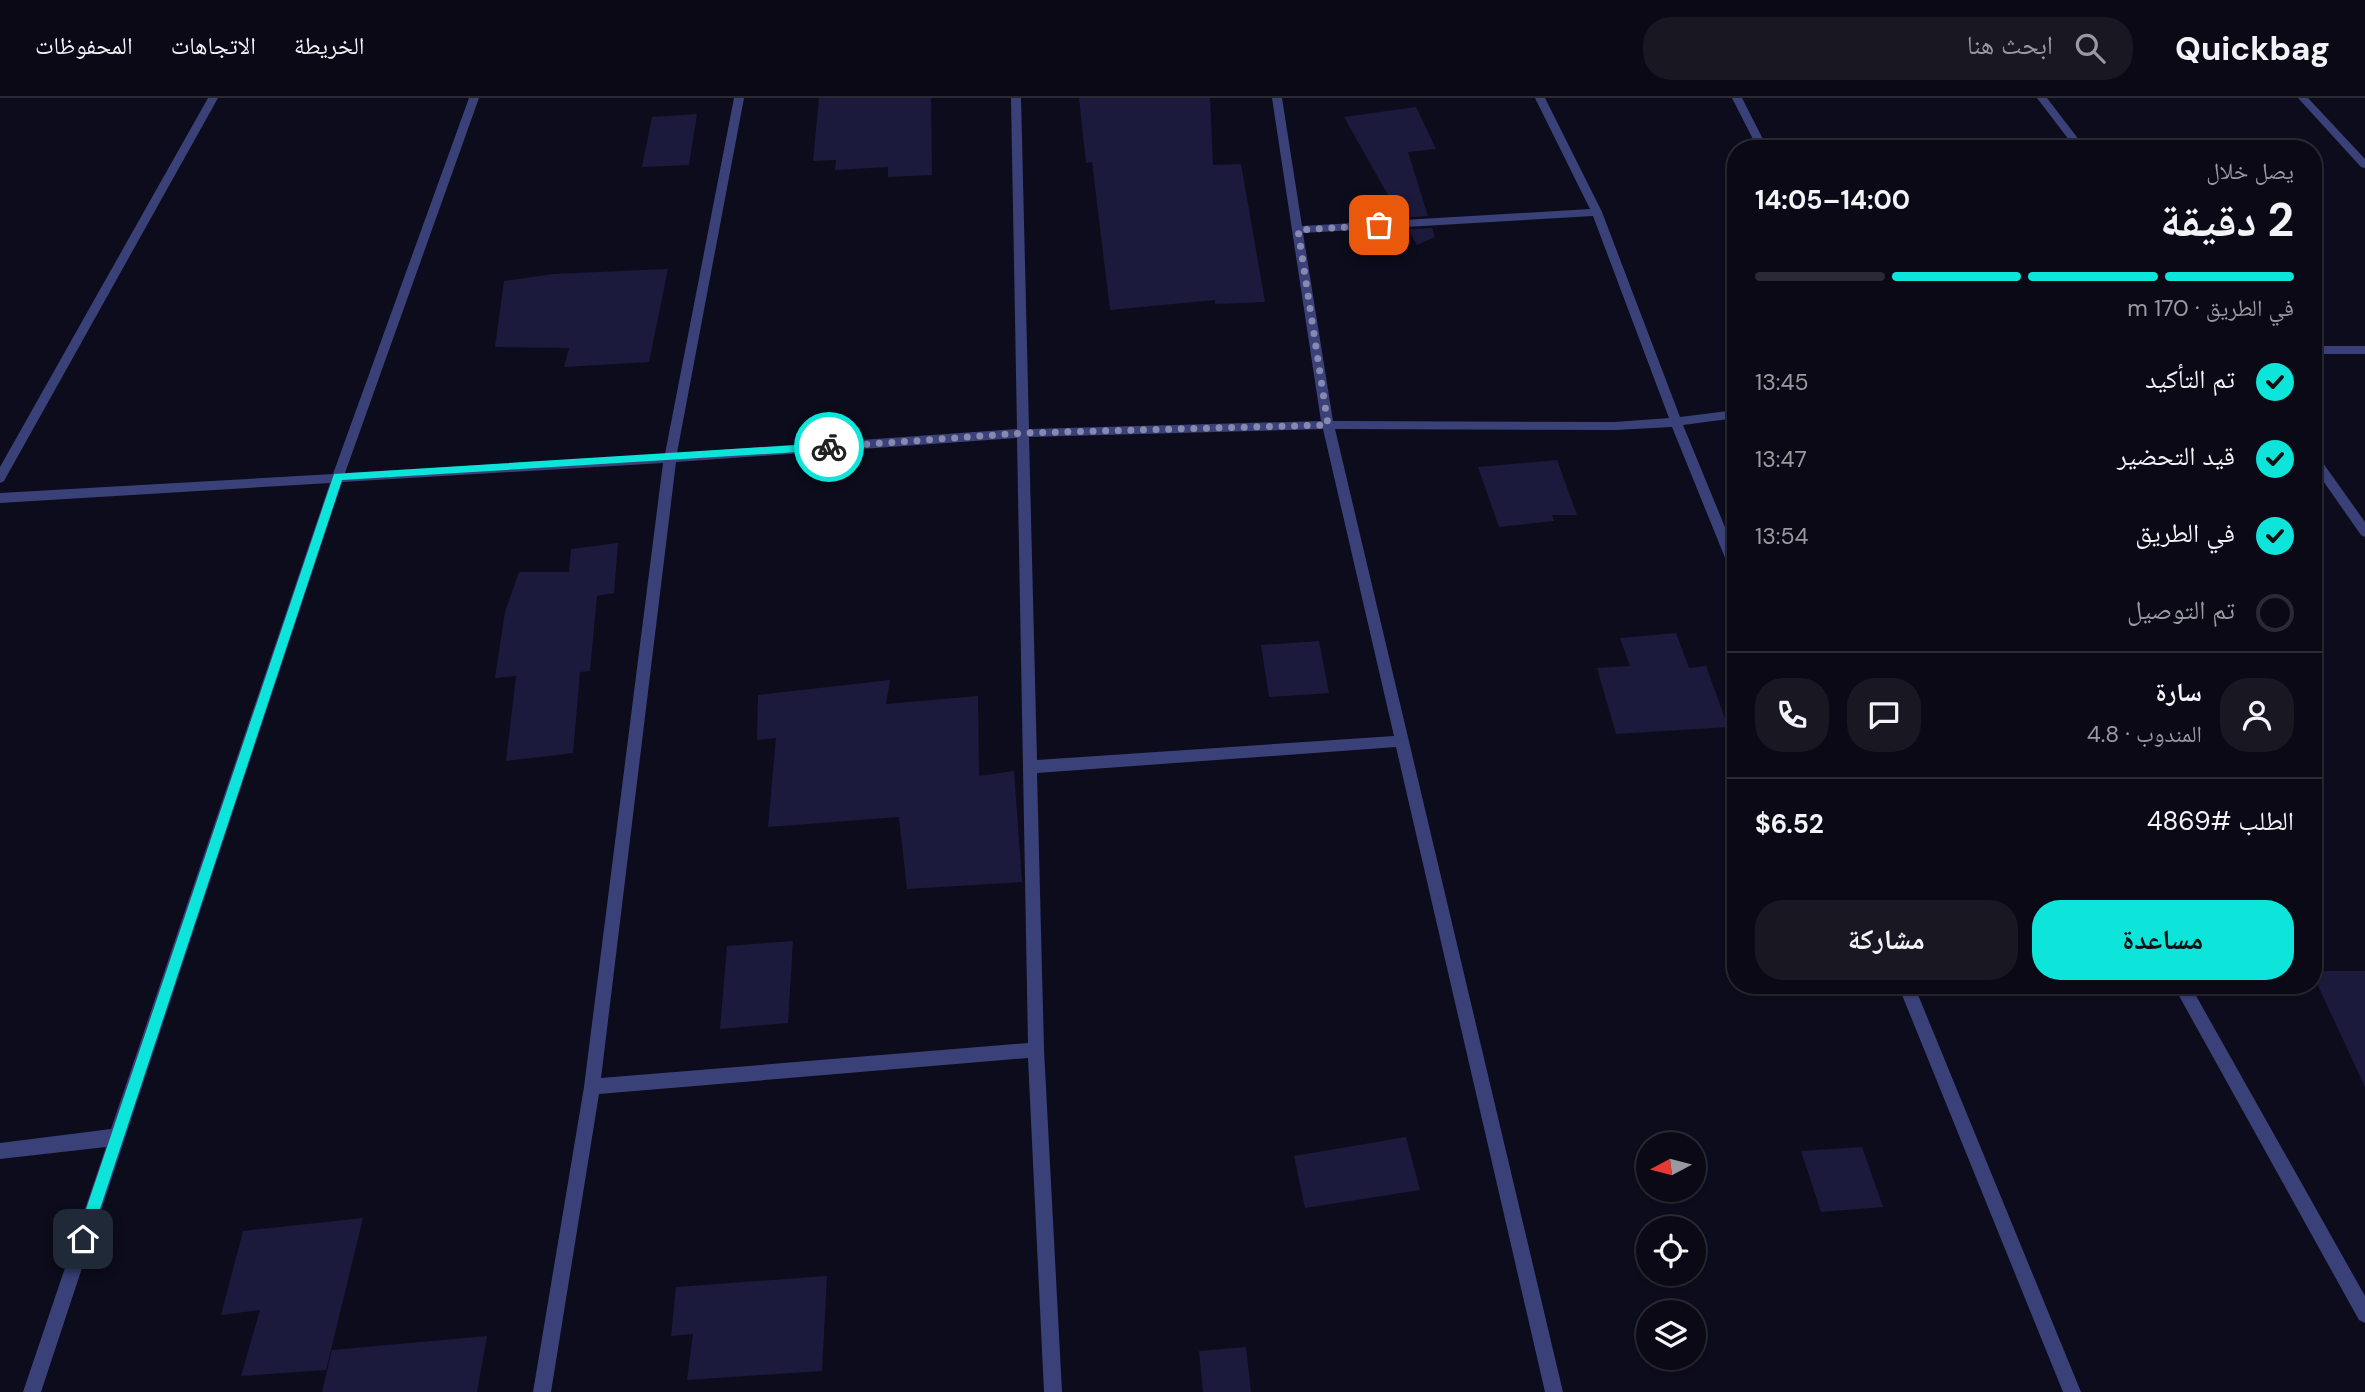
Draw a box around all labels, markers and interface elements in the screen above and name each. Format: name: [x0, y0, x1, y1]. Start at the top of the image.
search box: [1643, 17, 2133, 80]
text: Quickbag: [2175, 27, 2330, 70]
text: ابحث هنا: [1967, 28, 2053, 62]
icon: search: [2071, 29, 2109, 67]
text: المحفوظات: [35, 30, 133, 61]
text: الاتجاهات: [171, 30, 256, 61]
text: الخريطة: [294, 30, 365, 61]
text: يصل خلال: [2206, 156, 2294, 186]
text: 14:00–14:05: [1755, 183, 1910, 217]
text: 2 دقيقة: [2160, 190, 2294, 250]
pin: [1349, 195, 1409, 255]
icon: bag: [1360, 206, 1398, 244]
text: في الطريق · 170 m: [2127, 293, 2294, 323]
text: تم التأكيد: [2145, 362, 2235, 396]
icon: check: [2256, 363, 2294, 401]
text: 13:45: [1755, 367, 1808, 397]
courier: [794, 412, 864, 482]
icon: bike: [810, 428, 848, 466]
text: قيد التحضير: [2117, 439, 2235, 473]
icon: check: [2256, 440, 2294, 478]
text: 13:47: [1755, 444, 1807, 474]
text: في الطريق: [2135, 516, 2235, 550]
icon: check: [2256, 517, 2294, 555]
text: 13:54: [1755, 521, 1808, 551]
text: تم التوصيل: [2127, 593, 2235, 627]
text: سارة: [2155, 675, 2202, 709]
button: phone: [1755, 678, 1829, 752]
button: chat: [1847, 678, 1921, 752]
button: person: [2220, 678, 2294, 752]
text: المندوب · 4.8: [2087, 719, 2202, 749]
text: الطلب #4869: [2147, 804, 2294, 838]
text: $6.52: [1755, 807, 1824, 841]
button: مشاركة: [1755, 900, 2018, 980]
button: مساعدة: [2032, 900, 2294, 980]
north arrow: [1636, 1132, 1706, 1202]
map controls: [1636, 1132, 1706, 1370]
pin: [53, 1209, 113, 1269]
button: locate: [1636, 1216, 1706, 1286]
icon: home: [64, 1220, 102, 1258]
button: layers: [1636, 1300, 1706, 1370]

